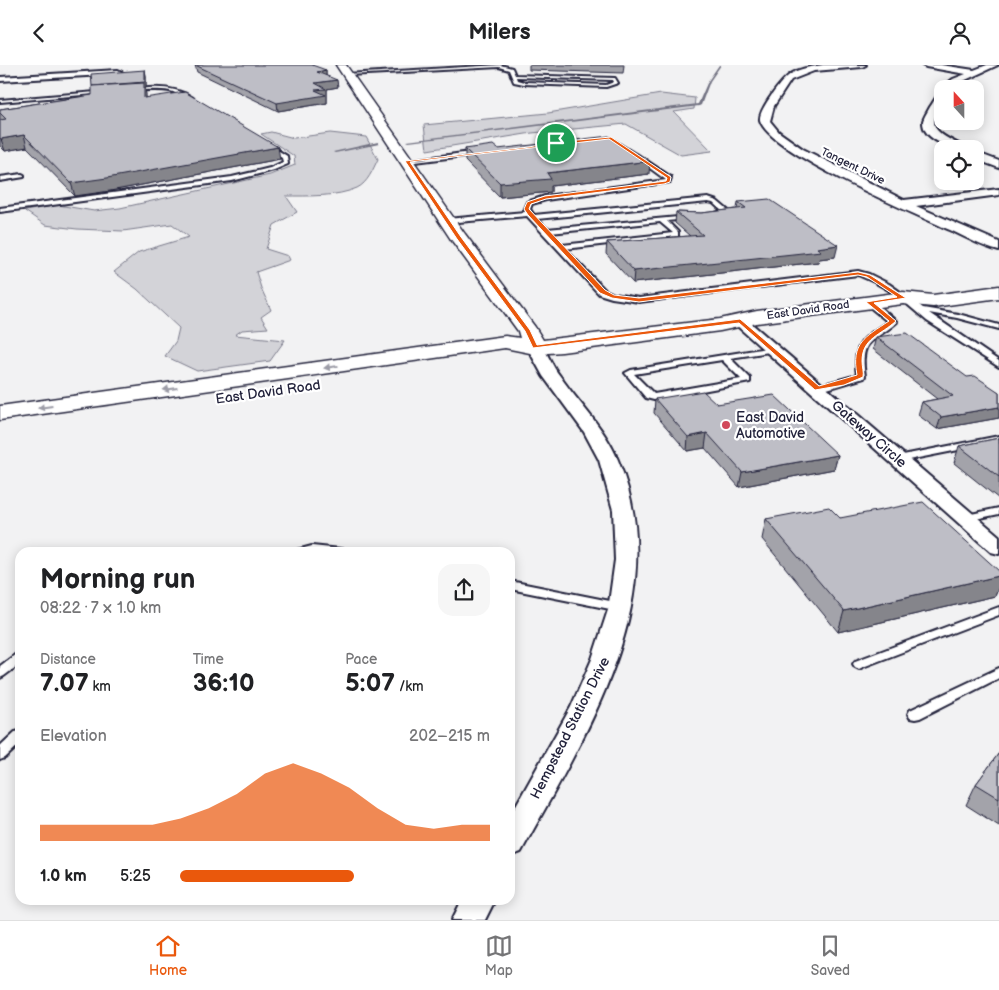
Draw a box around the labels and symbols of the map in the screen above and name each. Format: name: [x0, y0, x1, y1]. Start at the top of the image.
north arrow: [934, 80, 984, 130]
pin: [535, 122, 577, 164]
street label: Tangent Drive: [819, 145, 887, 187]
street label: East David Road: [766, 298, 850, 322]
one-way arrow: [322, 364, 338, 372]
street label: East David Road: [214, 376, 322, 408]
one-way arrow: [161, 386, 177, 394]
street label: Gateway Circle: [828, 397, 910, 471]
one-way arrow: [36, 403, 52, 411]
place label: East David Automotive: [736, 409, 805, 442]
marker: East David Automotive: [720, 419, 732, 431]
street label: Hempstead Station Drive: [527, 654, 613, 802]

